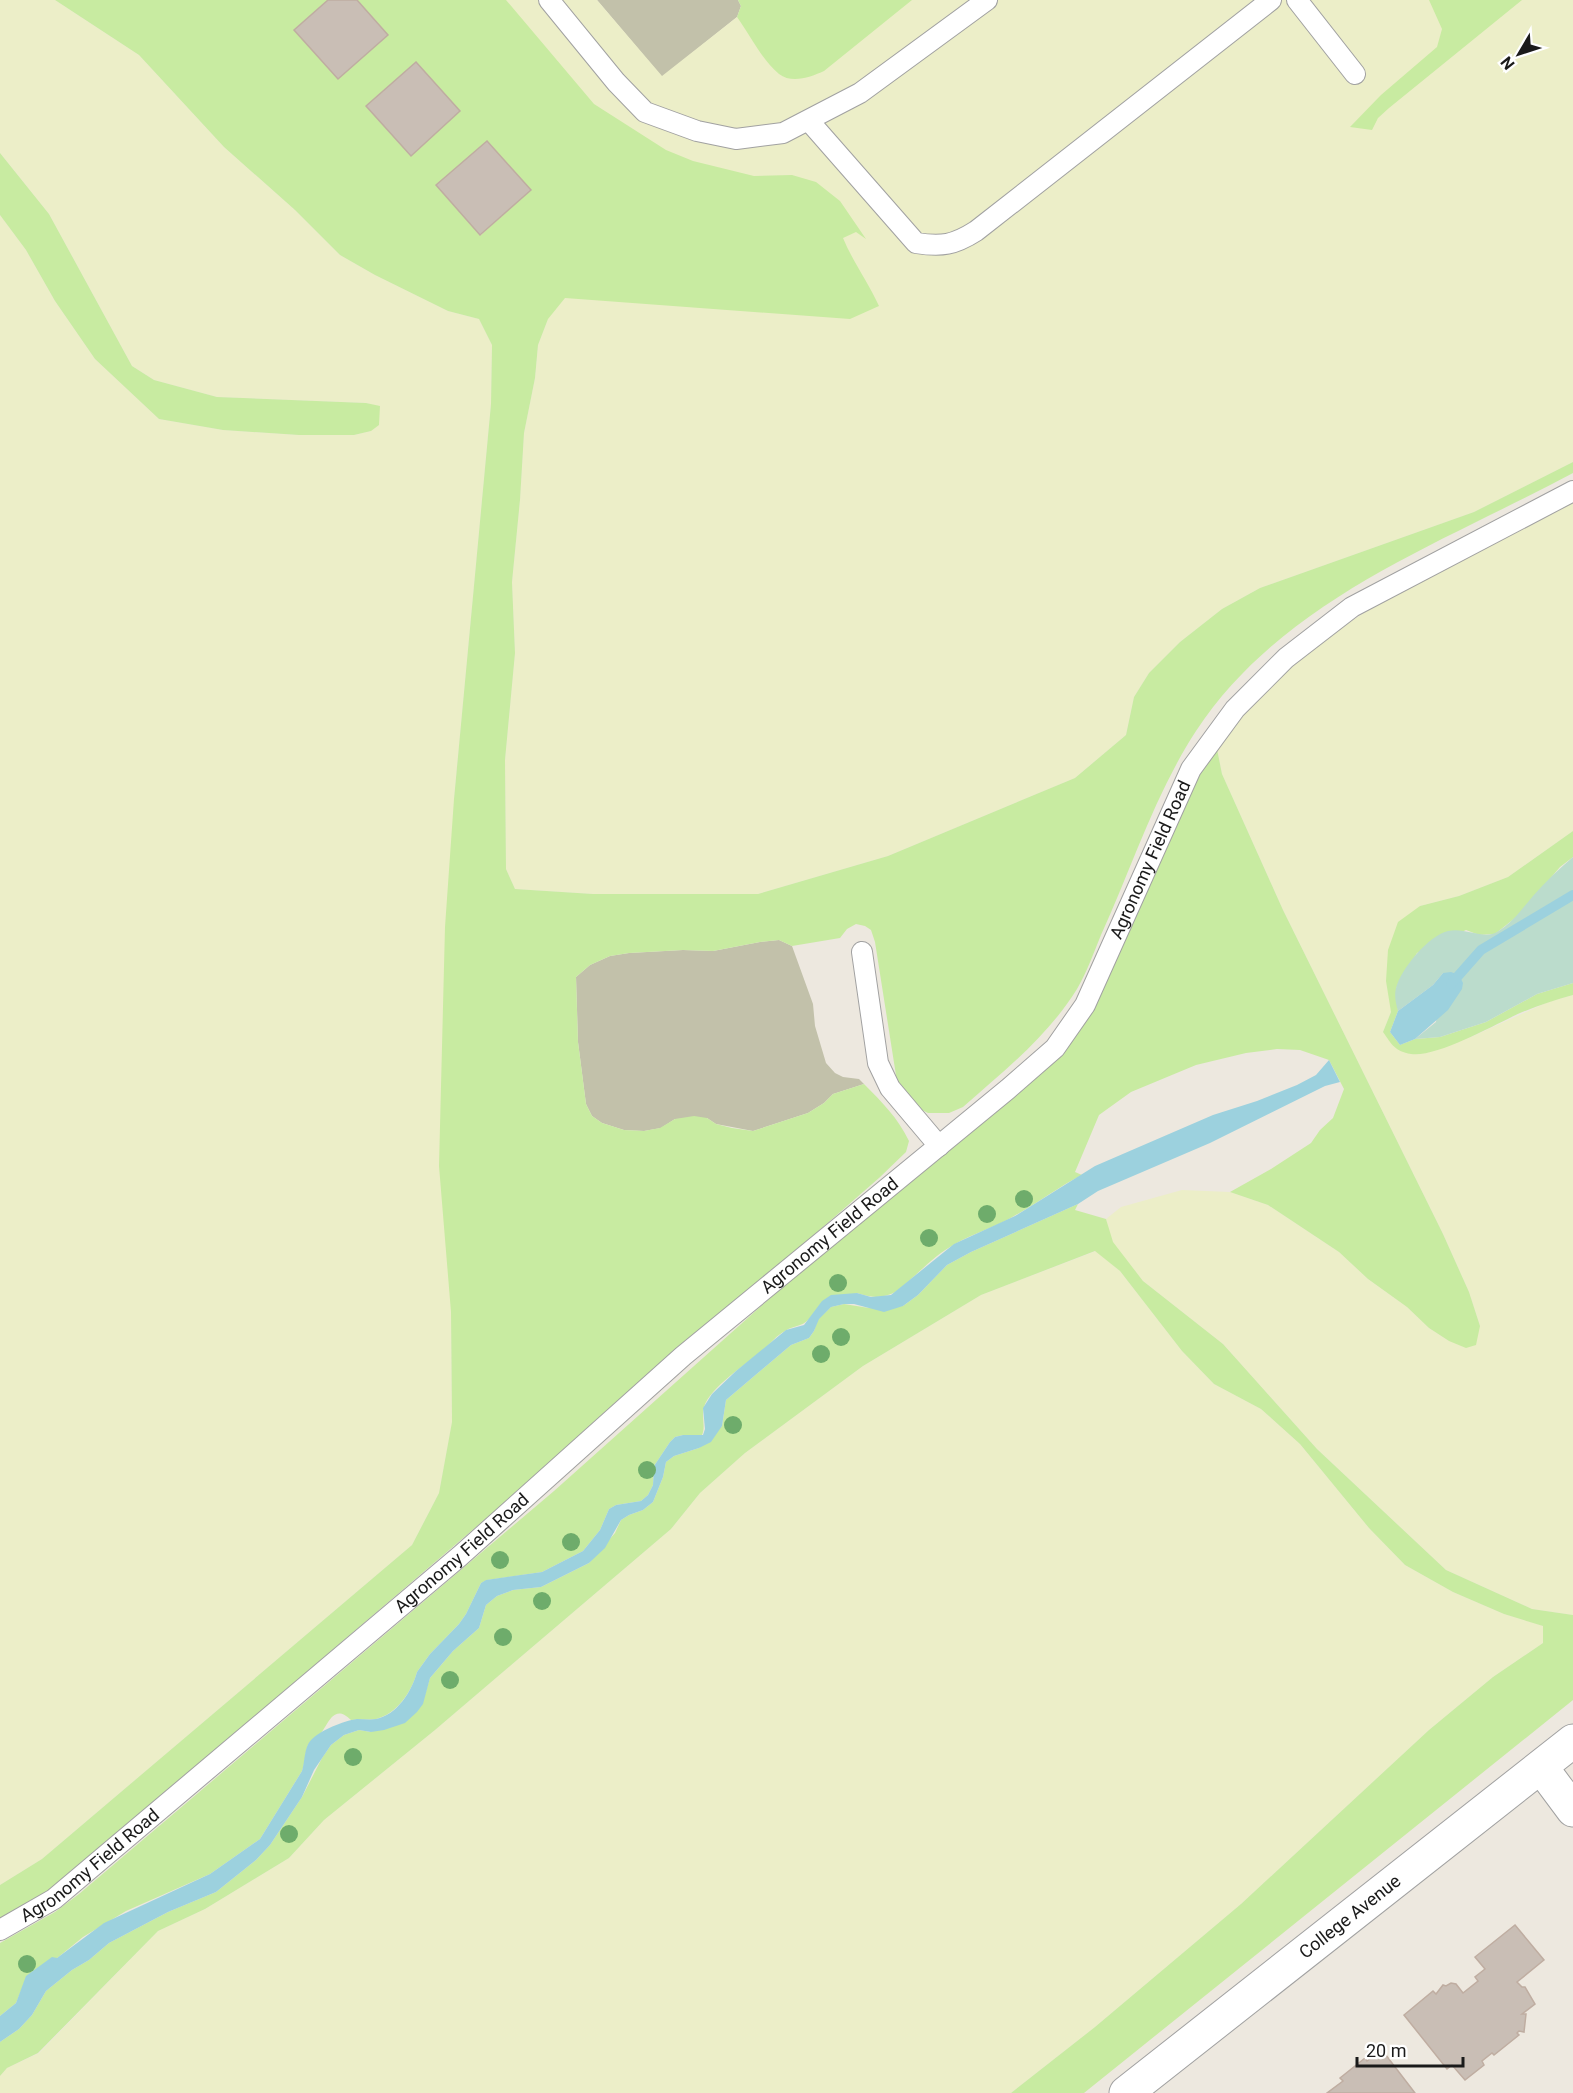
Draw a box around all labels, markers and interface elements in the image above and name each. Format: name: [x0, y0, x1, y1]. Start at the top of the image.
north arrow: [1489, 24, 1549, 84]
text: N: [1497, 53, 1519, 73]
street label: Agronomy Field Road: [1105, 777, 1194, 942]
street label: Agronomy Field Road: [756, 1173, 902, 1298]
street label: Agronomy Field Road: [390, 1488, 533, 1617]
street label: Agronomy Field Road: [17, 1804, 163, 1926]
street label: College Avenue: [1295, 1870, 1405, 1963]
scale bar: [1357, 2030, 1464, 2068]
text: 20 m: [1366, 2040, 1406, 2061]

